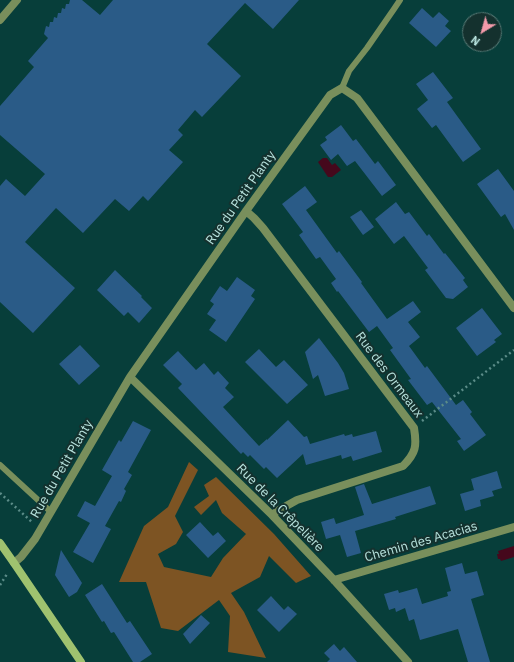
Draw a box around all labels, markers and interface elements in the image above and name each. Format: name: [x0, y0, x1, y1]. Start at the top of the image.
north arrow: [462, 12, 502, 52]
text: N: [468, 33, 483, 49]
street label: Rue du Petit Planty: [203, 148, 279, 248]
street label: Rue des Ormeaux: [352, 329, 426, 421]
street label: Rue du Petit Planty: [28, 417, 96, 521]
street label: Rue de la Crêpelière: [233, 461, 327, 555]
street label: Chemin des Acacias: [363, 518, 479, 566]

